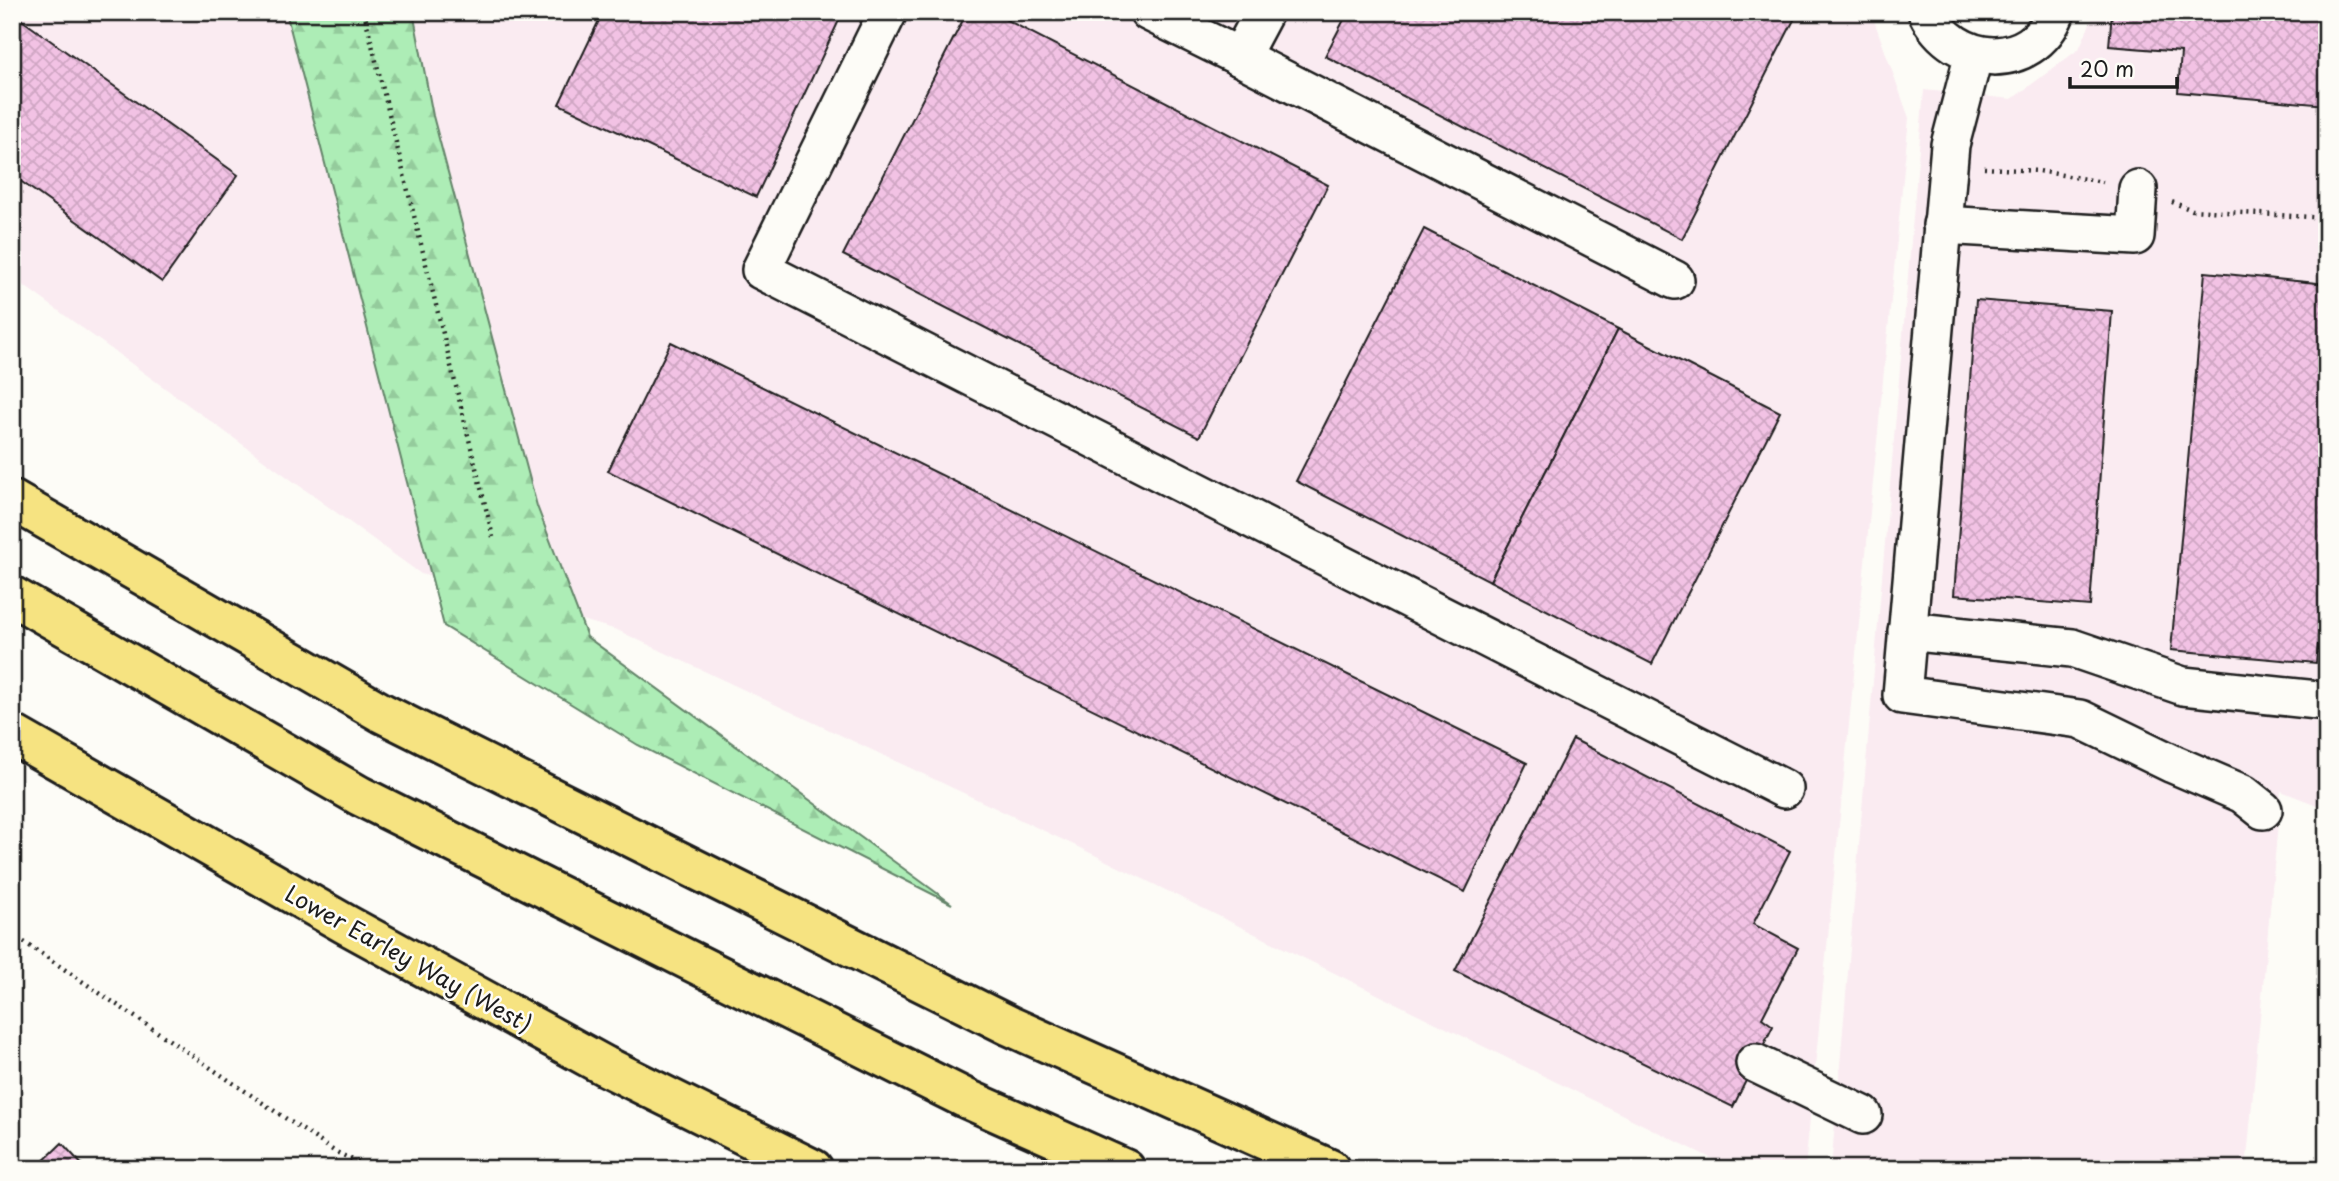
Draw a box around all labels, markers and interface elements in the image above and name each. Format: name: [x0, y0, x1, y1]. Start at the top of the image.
scale bar: [2070, 46, 2176, 90]
text: 20 m: [2080, 52, 2134, 84]
street label: Lower Earley Way (West): [279, 875, 539, 1041]

